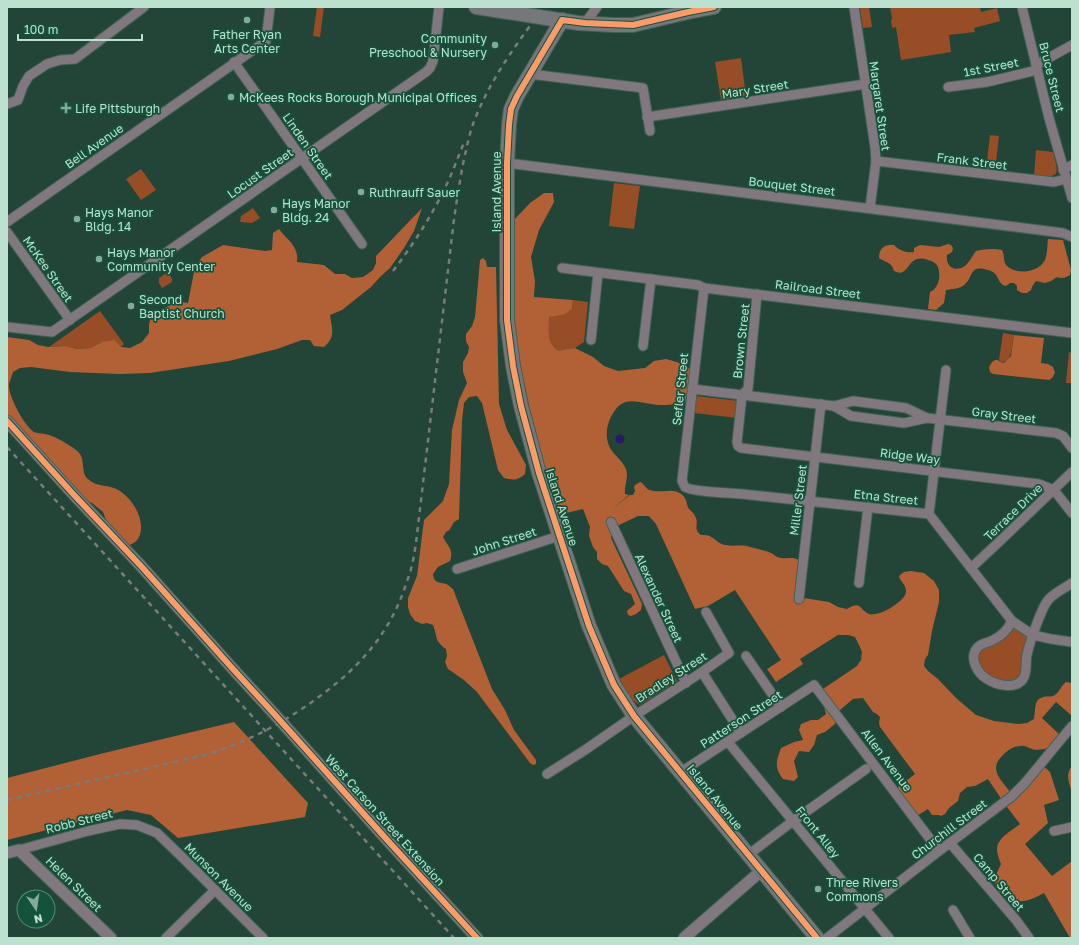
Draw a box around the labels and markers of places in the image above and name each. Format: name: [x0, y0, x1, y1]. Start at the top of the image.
marker: Father Ryan Arts Center: [242, 15, 252, 25]
place label: Father Ryan Arts Center: [212, 27, 282, 56]
place label: Community Preschool & Nursery: [369, 31, 487, 60]
marker: Community Preschool & Nursery: [490, 40, 500, 50]
place label: McKees Rocks Borough Municipal Offices: [239, 90, 477, 105]
marker: McKees Rocks Borough Municipal Offices: [226, 92, 236, 102]
place label: Life Pittsburgh: [75, 101, 160, 116]
marker: Life Pittsburgh: [60, 102, 72, 114]
place label: Ruthrauff Sauer: [369, 185, 461, 200]
marker: Ruthrauff Sauer: [356, 187, 366, 197]
place label: Hays Manor Bldg. 24: [282, 196, 350, 225]
place label: Hays Manor Bldg. 14: [85, 205, 153, 234]
marker: Hays Manor Bldg. 24: [269, 205, 279, 215]
marker: Hays Manor Bldg. 14: [72, 214, 82, 224]
place label: Hays Manor Community Center: [107, 245, 215, 274]
marker: Hays Manor Community Center: [94, 254, 104, 264]
place label: Second Baptist Church: [139, 292, 225, 321]
marker: Second Baptist Church: [126, 301, 136, 311]
place label: Three Rivers Commons: [826, 875, 898, 904]
marker: Three Rivers Commons: [813, 884, 823, 894]

